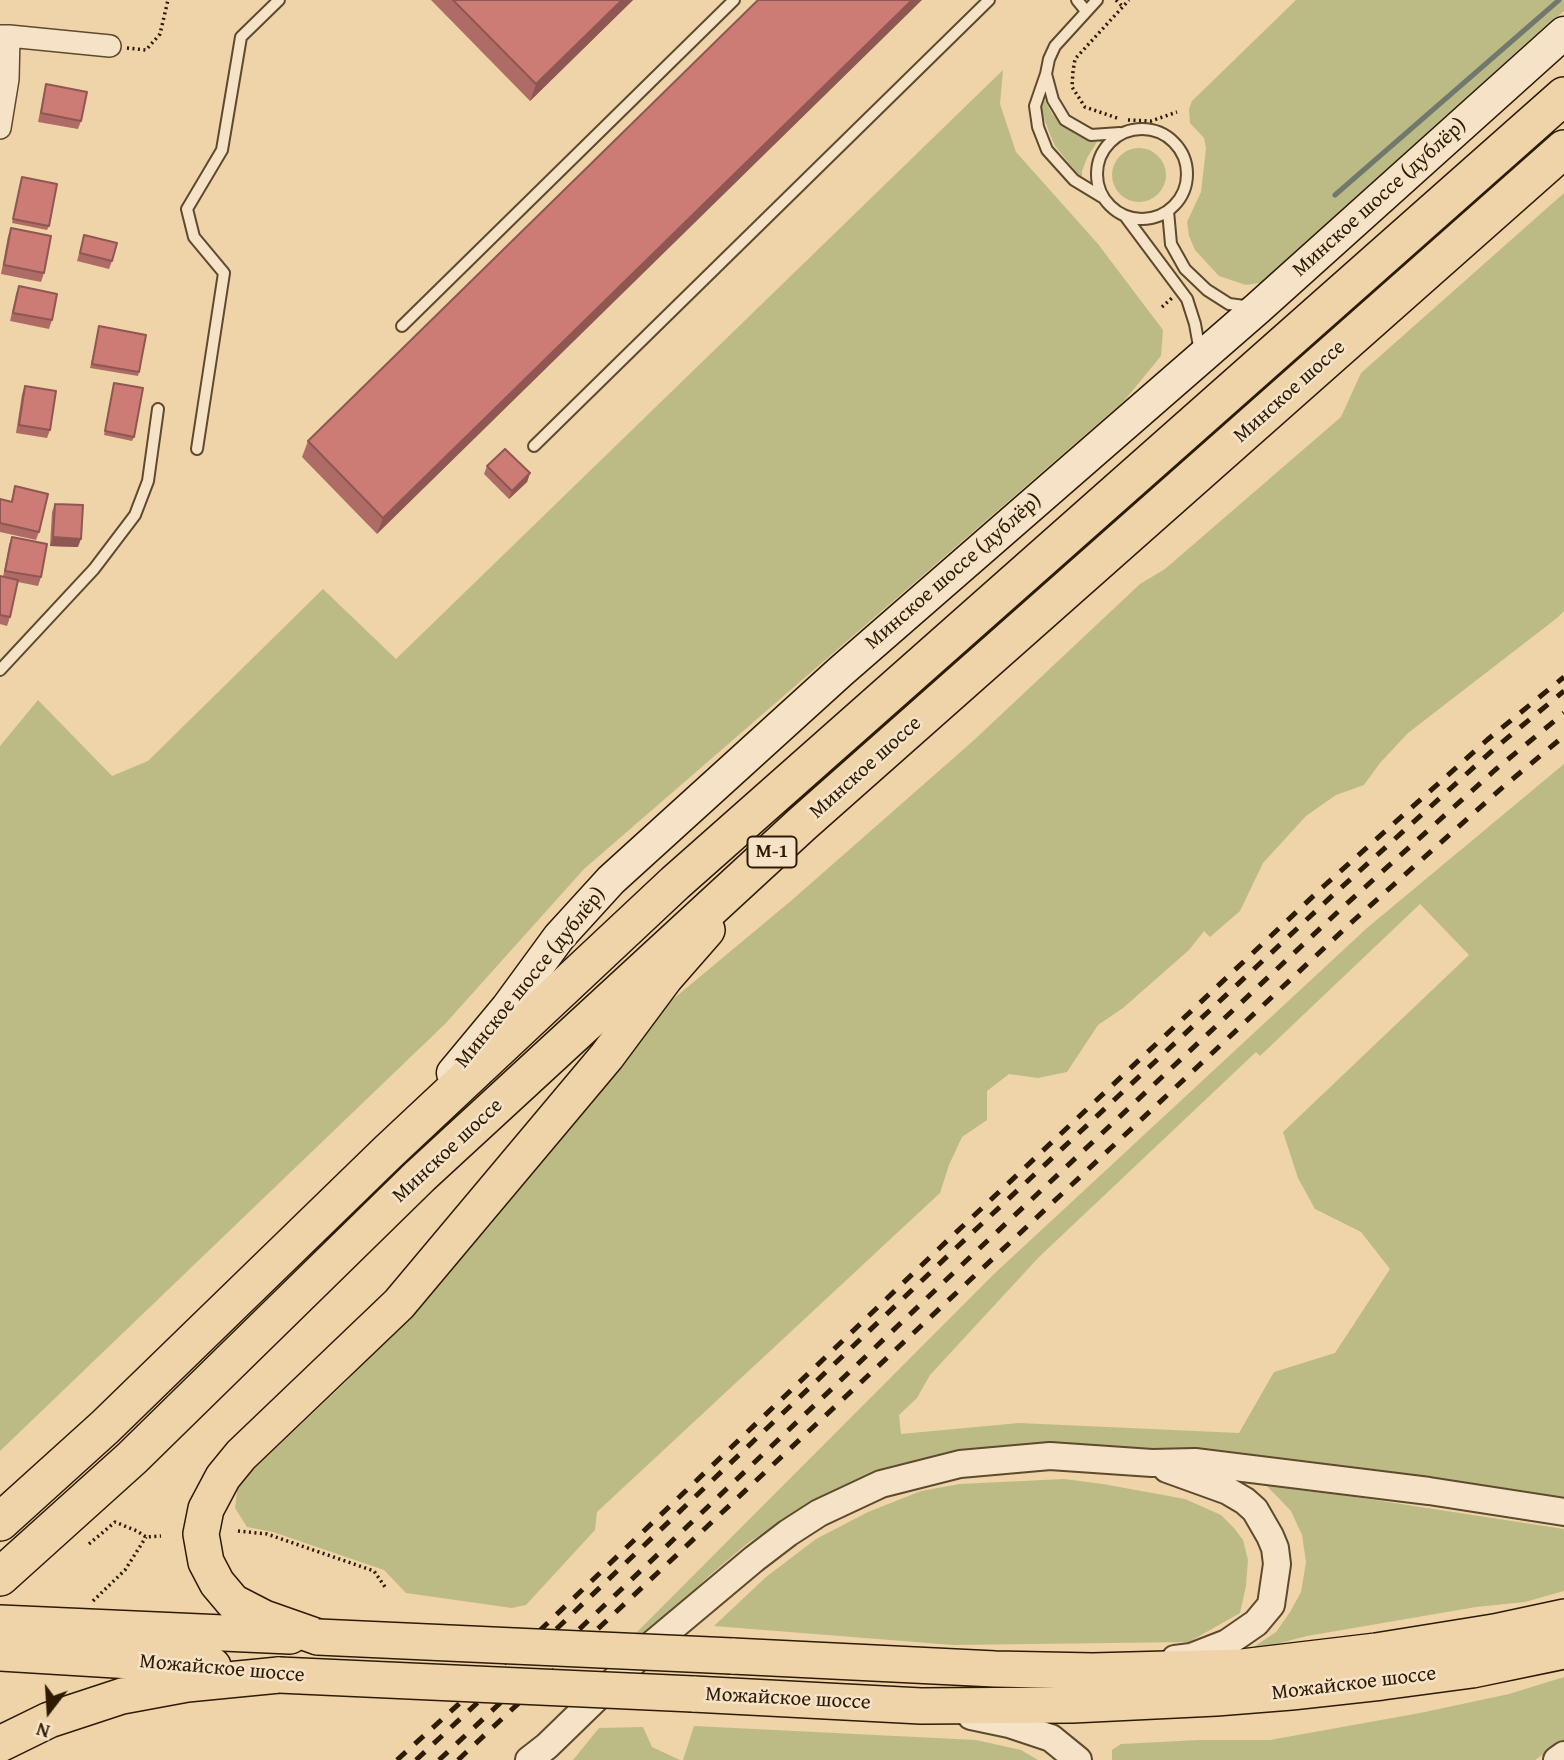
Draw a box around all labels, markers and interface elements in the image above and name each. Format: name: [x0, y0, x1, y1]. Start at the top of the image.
street label: Минское шоссе (дублёр): [1288, 113, 1472, 283]
street label: Минское шоссе: [1229, 335, 1351, 449]
street label: Минское шоссе (дублёр): [861, 489, 1047, 655]
street label: Минское шоссе: [805, 711, 927, 825]
road number: М-1: [748, 836, 796, 867]
street label: Минское шоссе (дублёр): [450, 882, 612, 1074]
street label: Минское шоссе: [388, 1093, 508, 1209]
street label: Можайское шоссе: [138, 1649, 306, 1689]
street label: Можайское шоссе: [1270, 1661, 1438, 1707]
north arrow: [14, 1676, 84, 1746]
street label: Можайское шоссе: [705, 1682, 871, 1716]
text: N: [33, 1716, 53, 1746]

